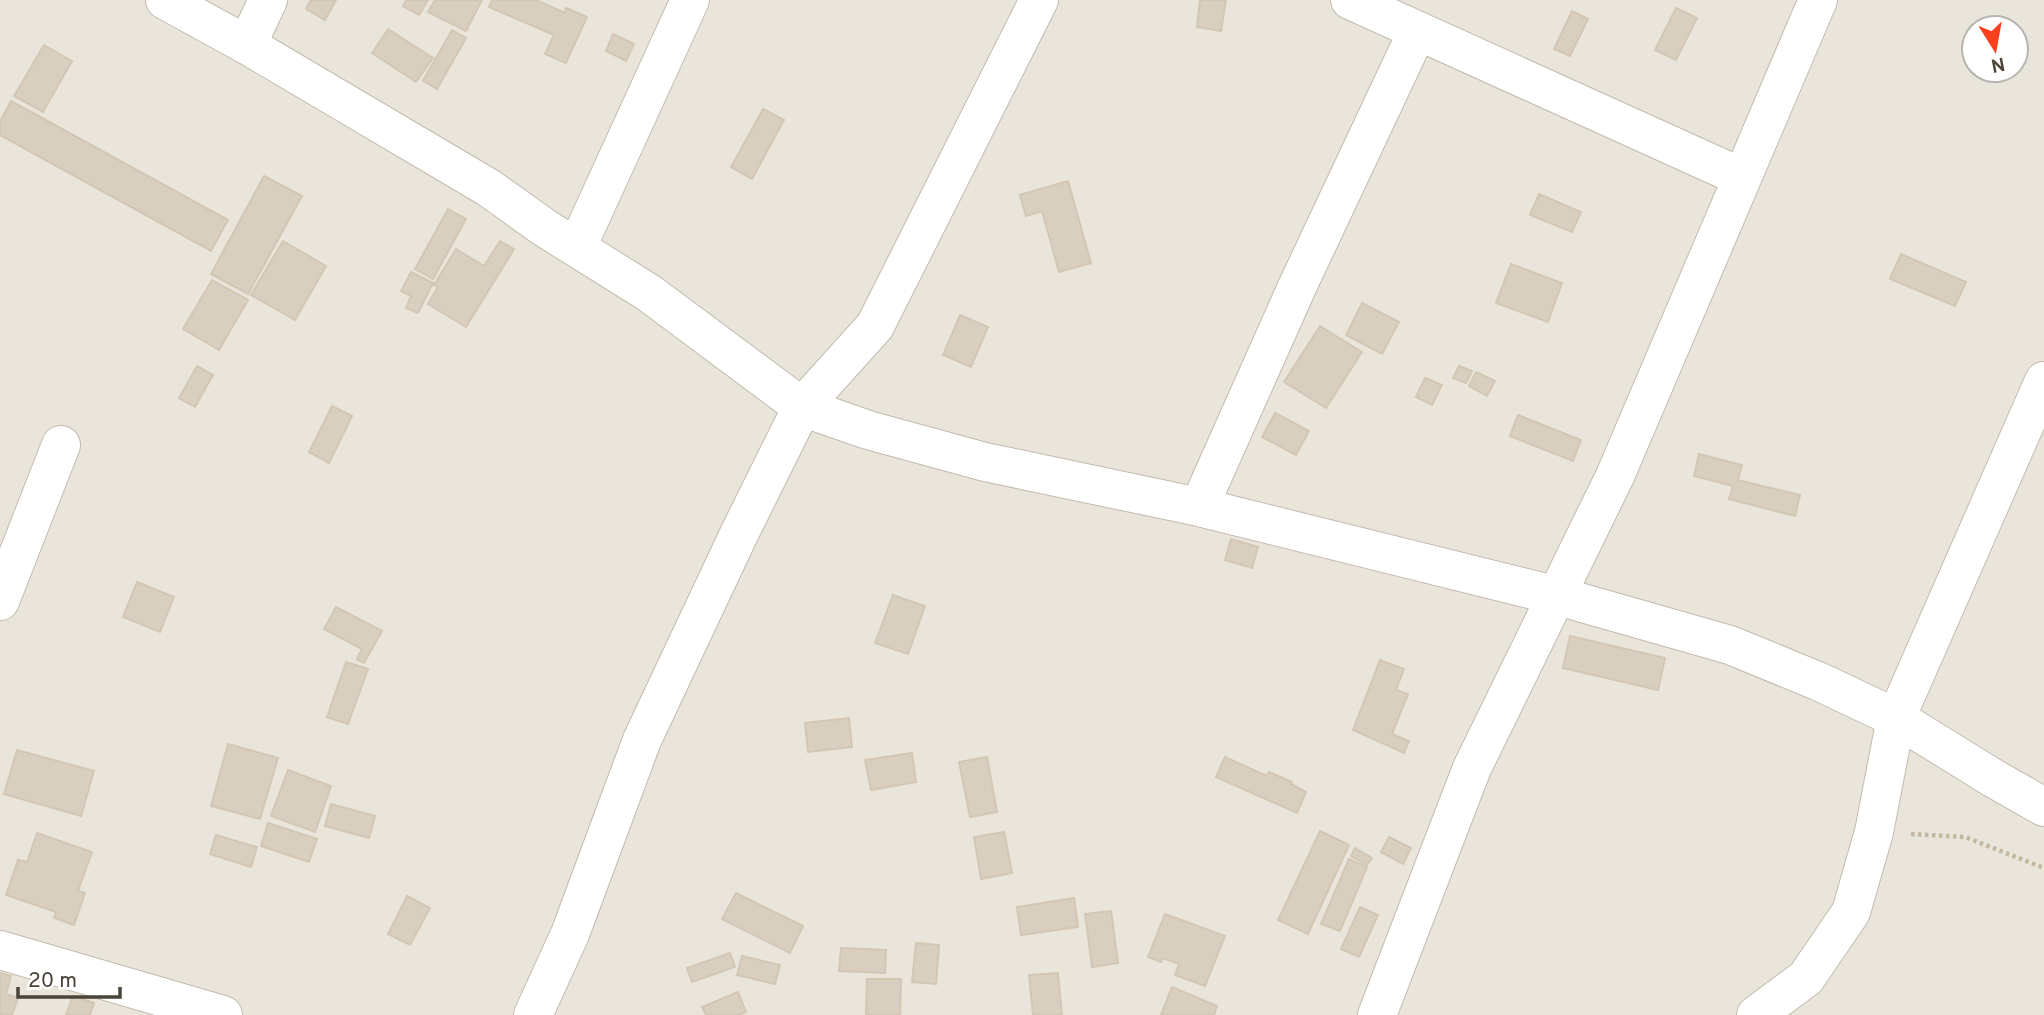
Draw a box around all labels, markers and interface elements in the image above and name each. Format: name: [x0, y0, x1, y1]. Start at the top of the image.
north arrow: [1960, 14, 2030, 84]
text: N: [1989, 51, 2007, 77]
scale bar: [18, 956, 119, 1000]
text: 20 m: [28, 968, 77, 995]

